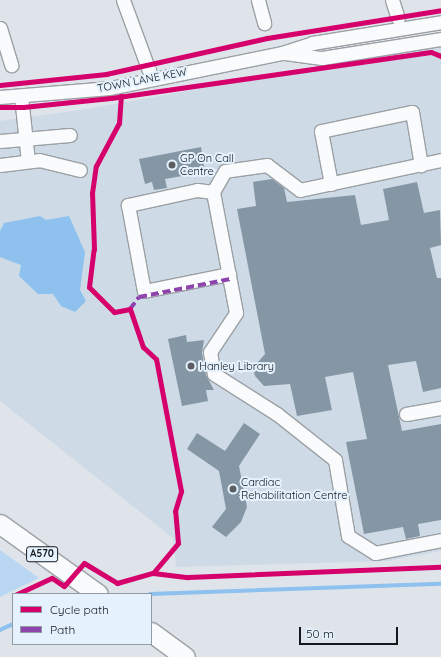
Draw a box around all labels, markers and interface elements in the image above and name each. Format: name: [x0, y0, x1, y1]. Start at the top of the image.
street label: TOWN LANE KEW: [96, 65, 188, 95]
place label: GP On Call Centre: [180, 152, 234, 178]
marker: GP On Call Centre: [167, 160, 177, 170]
place label: Hanley Library: [199, 359, 274, 373]
marker: Hanley Library: [186, 361, 196, 371]
place label: Cardiac Rehabilitation Centre: [241, 476, 348, 502]
marker: Cardiac Rehabilitation Centre: [228, 484, 238, 494]
road number: A570: [26, 546, 58, 562]
legend: [12, 593, 152, 645]
text: Cycle path: [50, 602, 109, 617]
scale bar: [301, 619, 400, 645]
text: Path: [50, 622, 75, 637]
text: 50 m: [306, 626, 334, 641]

